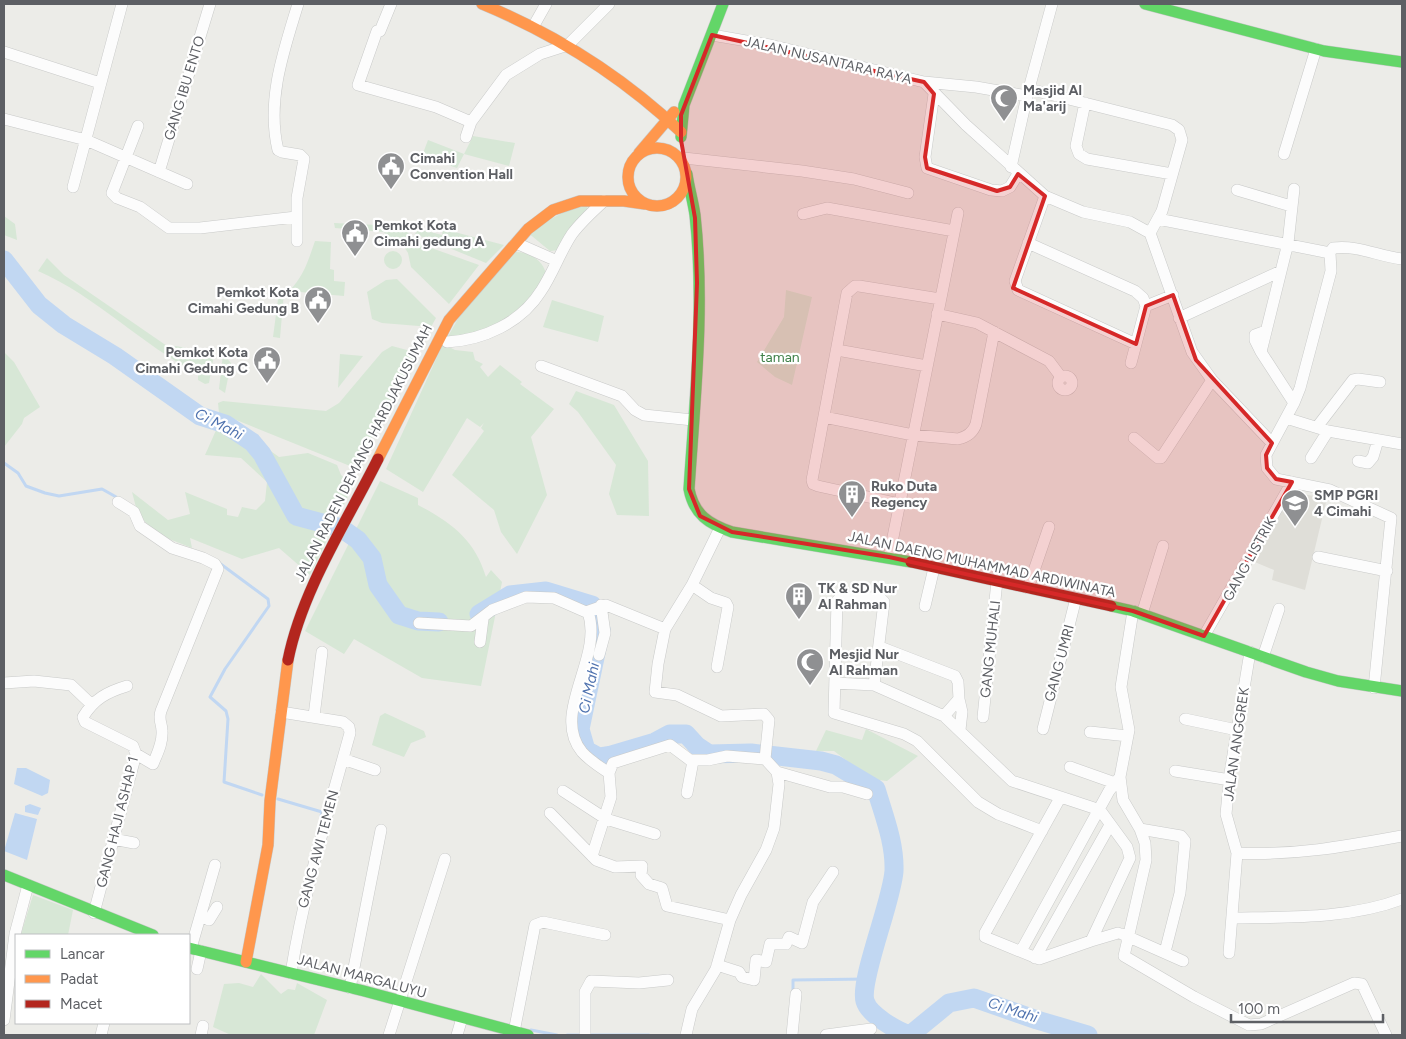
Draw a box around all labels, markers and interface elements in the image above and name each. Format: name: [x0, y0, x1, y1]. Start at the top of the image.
street label: JALAN NUSANTARA RAYA: [742, 33, 914, 88]
street label: GANG IBU ENTO: [161, 34, 208, 142]
place label: Masjid Al Ma'arij: [1023, 82, 1082, 115]
mosque icon: Masjid Al Ma'arij: [989, 83, 1019, 122]
place label: Cimahi Convention Hall: [410, 150, 513, 183]
public building icon: Cimahi Convention Hall: [376, 151, 406, 190]
place label: Pemkot Kota Cimahi gedung A: [374, 217, 485, 250]
public building icon: Pemkot Kota Cimahi gedung A: [340, 218, 370, 257]
place label: Pemkot Kota Cimahi Gedung B: [188, 284, 299, 317]
public building icon: Pemkot Kota Cimahi Gedung B: [303, 285, 333, 324]
street label: JALAN RADEN DEMANG HARDJAKUSUMAH: [291, 322, 436, 585]
place label: Pemkot Kota Cimahi Gedung C: [135, 344, 248, 377]
public building icon: Pemkot Kota Cimahi Gedung C: [252, 345, 282, 384]
park label: taman: [760, 349, 800, 366]
water label: Ci Mahi: [192, 404, 246, 444]
place label: Ruko Duta Regency: [871, 478, 937, 511]
building icon: Ruko Duta Regency: [837, 479, 867, 518]
place label: SMP PGRI 4 Cimahi: [1314, 487, 1378, 520]
school or university icon: SMP PGRI 4 Cimahi: [1280, 488, 1310, 527]
street label: GANG LISTRIK: [1219, 514, 1280, 604]
street label: JALAN DAENG MUHAMMAD ARDIWINATA: [846, 528, 1118, 601]
place label: TK & SD Nur Al Rahman: [818, 580, 898, 613]
building icon: TK & SD Nur Al Rahman: [784, 581, 814, 620]
street label: GANG MUHALI: [977, 600, 1004, 699]
street label: GANG UMRI: [1041, 623, 1078, 704]
place label: Mesjid Nur Al Rahman: [829, 646, 899, 679]
mosque icon: Mesjid Nur Al Rahman: [795, 647, 825, 686]
water label: Ci Mahi: [575, 661, 603, 715]
street label: JALAN ANGGREK: [1220, 686, 1253, 802]
street label: GANG HAJI ASHAP 1: [93, 755, 142, 890]
street label: GANG AWI TEMEN: [295, 788, 342, 910]
legend: [15, 934, 190, 1024]
text: Lancar: [60, 945, 105, 963]
street label: JALAN MARGALUYU: [295, 951, 428, 1002]
text: Padat: [60, 970, 99, 988]
scale bar: [1231, 992, 1384, 1024]
water label: Ci Mahi: [986, 994, 1041, 1027]
text: Macet: [60, 995, 103, 1013]
text: 100 m: [1238, 1000, 1280, 1018]

